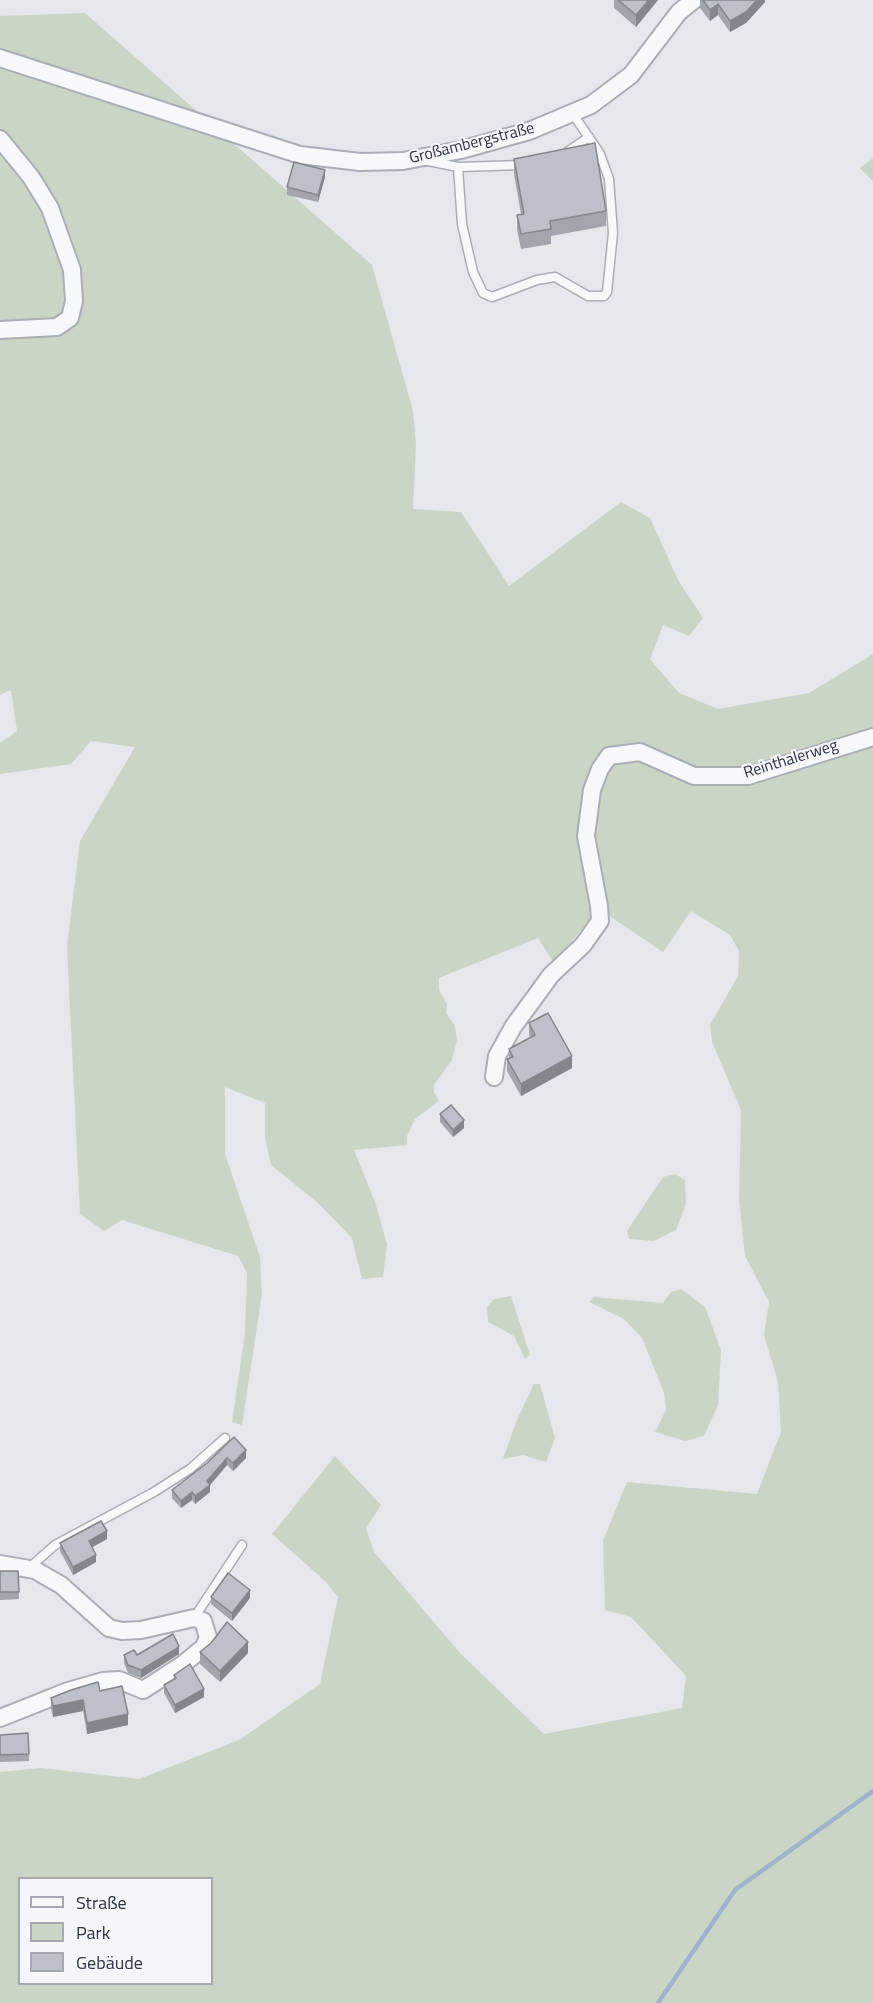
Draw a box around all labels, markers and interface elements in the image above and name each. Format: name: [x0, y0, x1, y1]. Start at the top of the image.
street label: Großambergstraße: [407, 119, 537, 169]
street label: Reinthalerweg: [741, 737, 841, 783]
legend: [18, 1877, 213, 1985]
text: Straße: [76, 1889, 127, 1916]
text: Park: [76, 1919, 110, 1946]
text: Gebäude: [76, 1949, 143, 1976]

